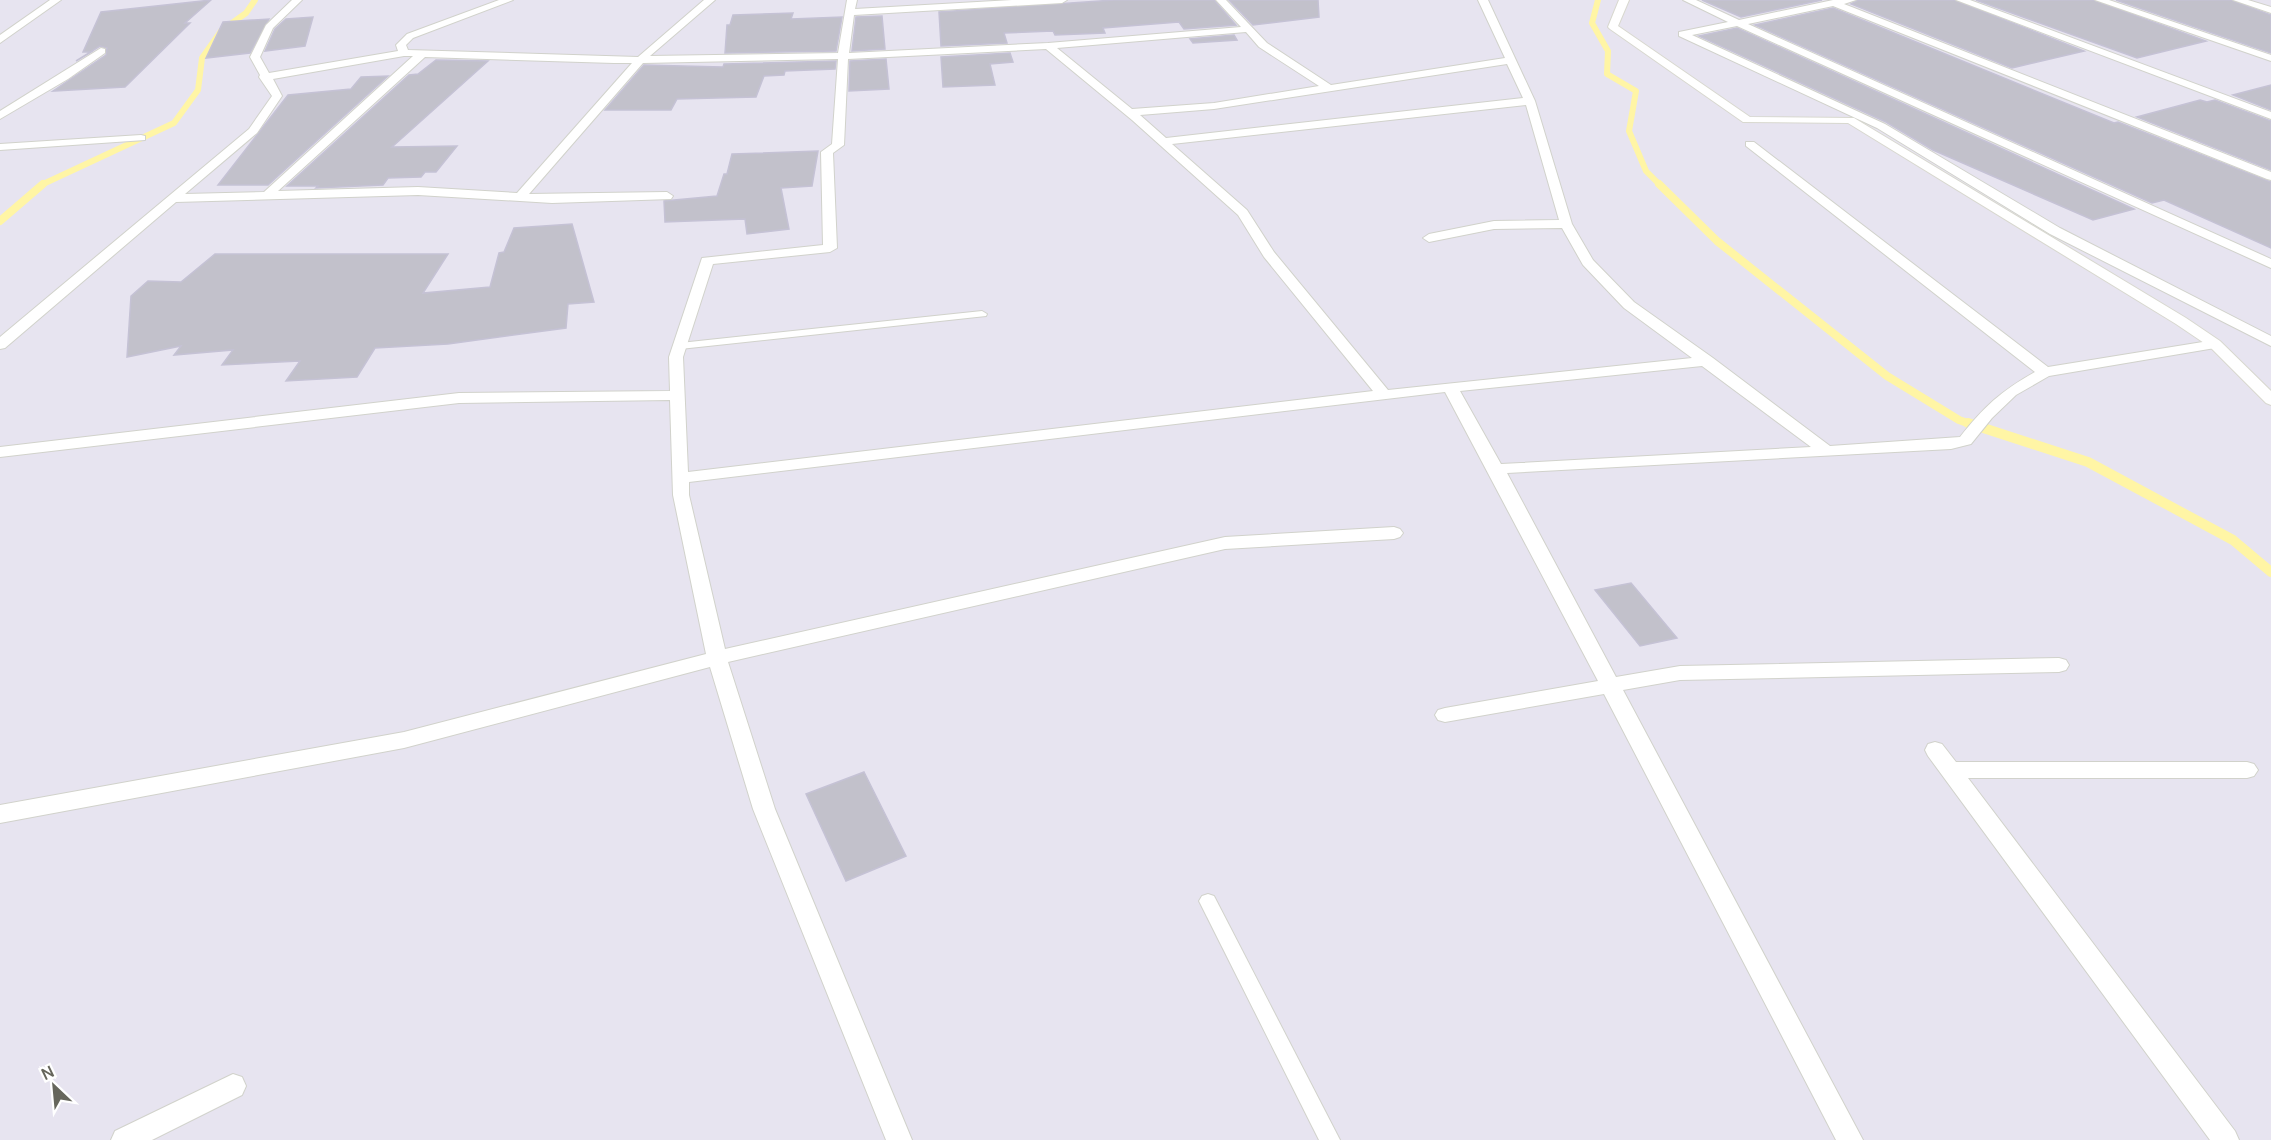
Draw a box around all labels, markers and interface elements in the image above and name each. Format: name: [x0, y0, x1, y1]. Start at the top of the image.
north arrow: [24, 1056, 84, 1116]
text: N: [37, 1060, 57, 1085]

